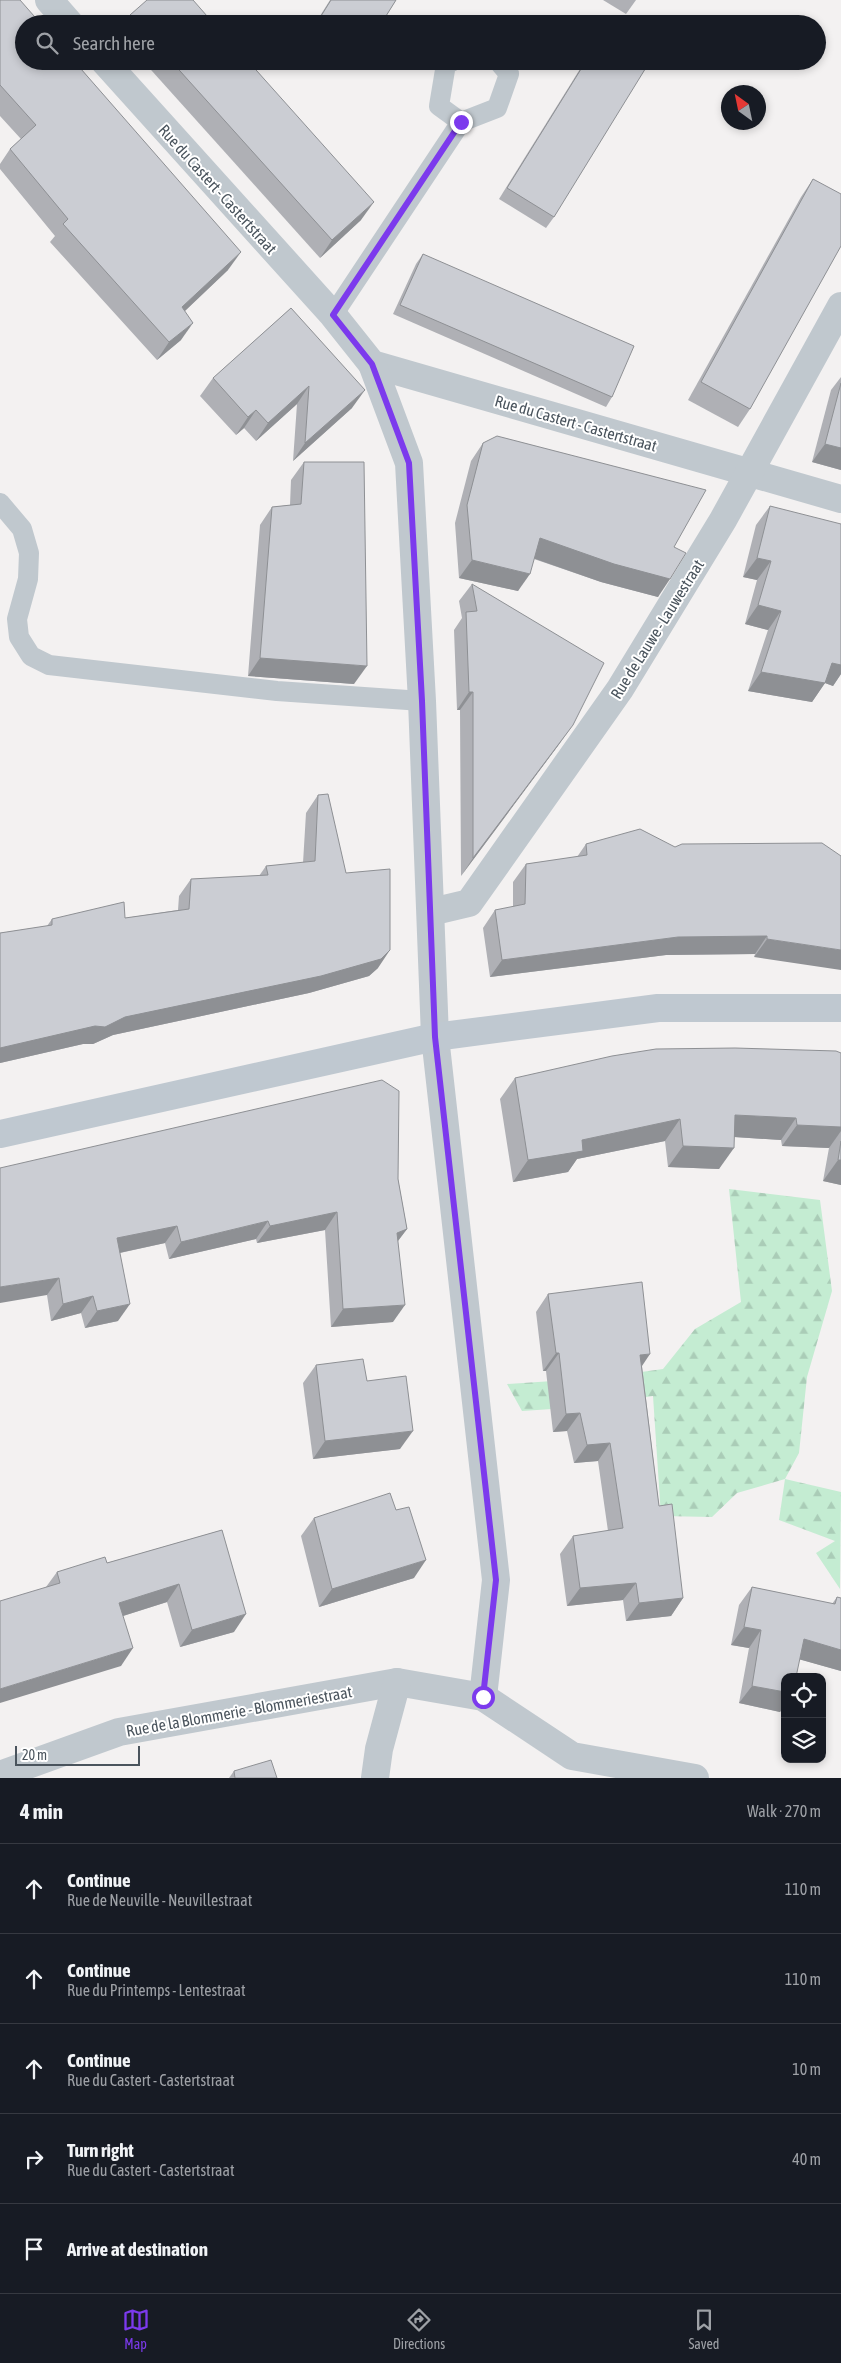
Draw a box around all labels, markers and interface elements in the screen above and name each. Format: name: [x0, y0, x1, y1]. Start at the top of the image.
search box: [15, 15, 826, 70]
icon: search: [33, 29, 61, 57]
text: Search here: [73, 32, 155, 54]
north arrow: [721, 85, 766, 130]
route end: [450, 111, 473, 134]
street label: Rue du Castert - Castertstraat: [155, 121, 281, 258]
street label: Rue du Castert - Castertstraat: [493, 391, 659, 455]
street label: Rue de Lauwe - Lauwestraat: [607, 556, 707, 702]
map controls: [781, 1673, 826, 1763]
button: locate: [781, 1673, 826, 1718]
street label: Rue de la Blommerie - Blommeriestraat: [125, 1682, 354, 1740]
route start: [472, 1686, 495, 1709]
button: layers: [781, 1718, 826, 1763]
scale bar: [15, 1743, 140, 1766]
text: 20 m: [22, 1747, 47, 1763]
text: 4 min: [20, 1799, 63, 1823]
text: Walk · 270 m: [747, 1802, 821, 1820]
text: Continue: [67, 1869, 131, 1891]
icon: ahead: [20, 1875, 48, 1903]
text: 110 m: [785, 1880, 821, 1898]
text: Rue de Neuville - Neuvillestraat: [67, 1891, 252, 1909]
text: Continue: [67, 1959, 131, 1981]
icon: ahead: [20, 1965, 48, 1993]
text: 110 m: [785, 1970, 821, 1988]
text: Rue du Printemps - Lentestraat: [67, 1981, 246, 1999]
text: Continue: [67, 2049, 131, 2071]
icon: ahead: [20, 2055, 48, 2083]
text: 10 m: [792, 2060, 821, 2078]
text: Rue du Castert - Castertstraat: [67, 2071, 235, 2089]
text: Turn right: [67, 2139, 134, 2161]
icon: right: [20, 2145, 48, 2173]
text: 40 m: [792, 2150, 821, 2168]
text: Rue du Castert - Castertstraat: [67, 2161, 235, 2179]
icon: arrive: [20, 2235, 48, 2263]
text: Arrive at destination: [67, 2238, 208, 2260]
tab: Map: [122, 2306, 150, 2352]
tab: Directions: [393, 2306, 445, 2352]
tab: Saved: [688, 2306, 719, 2352]

